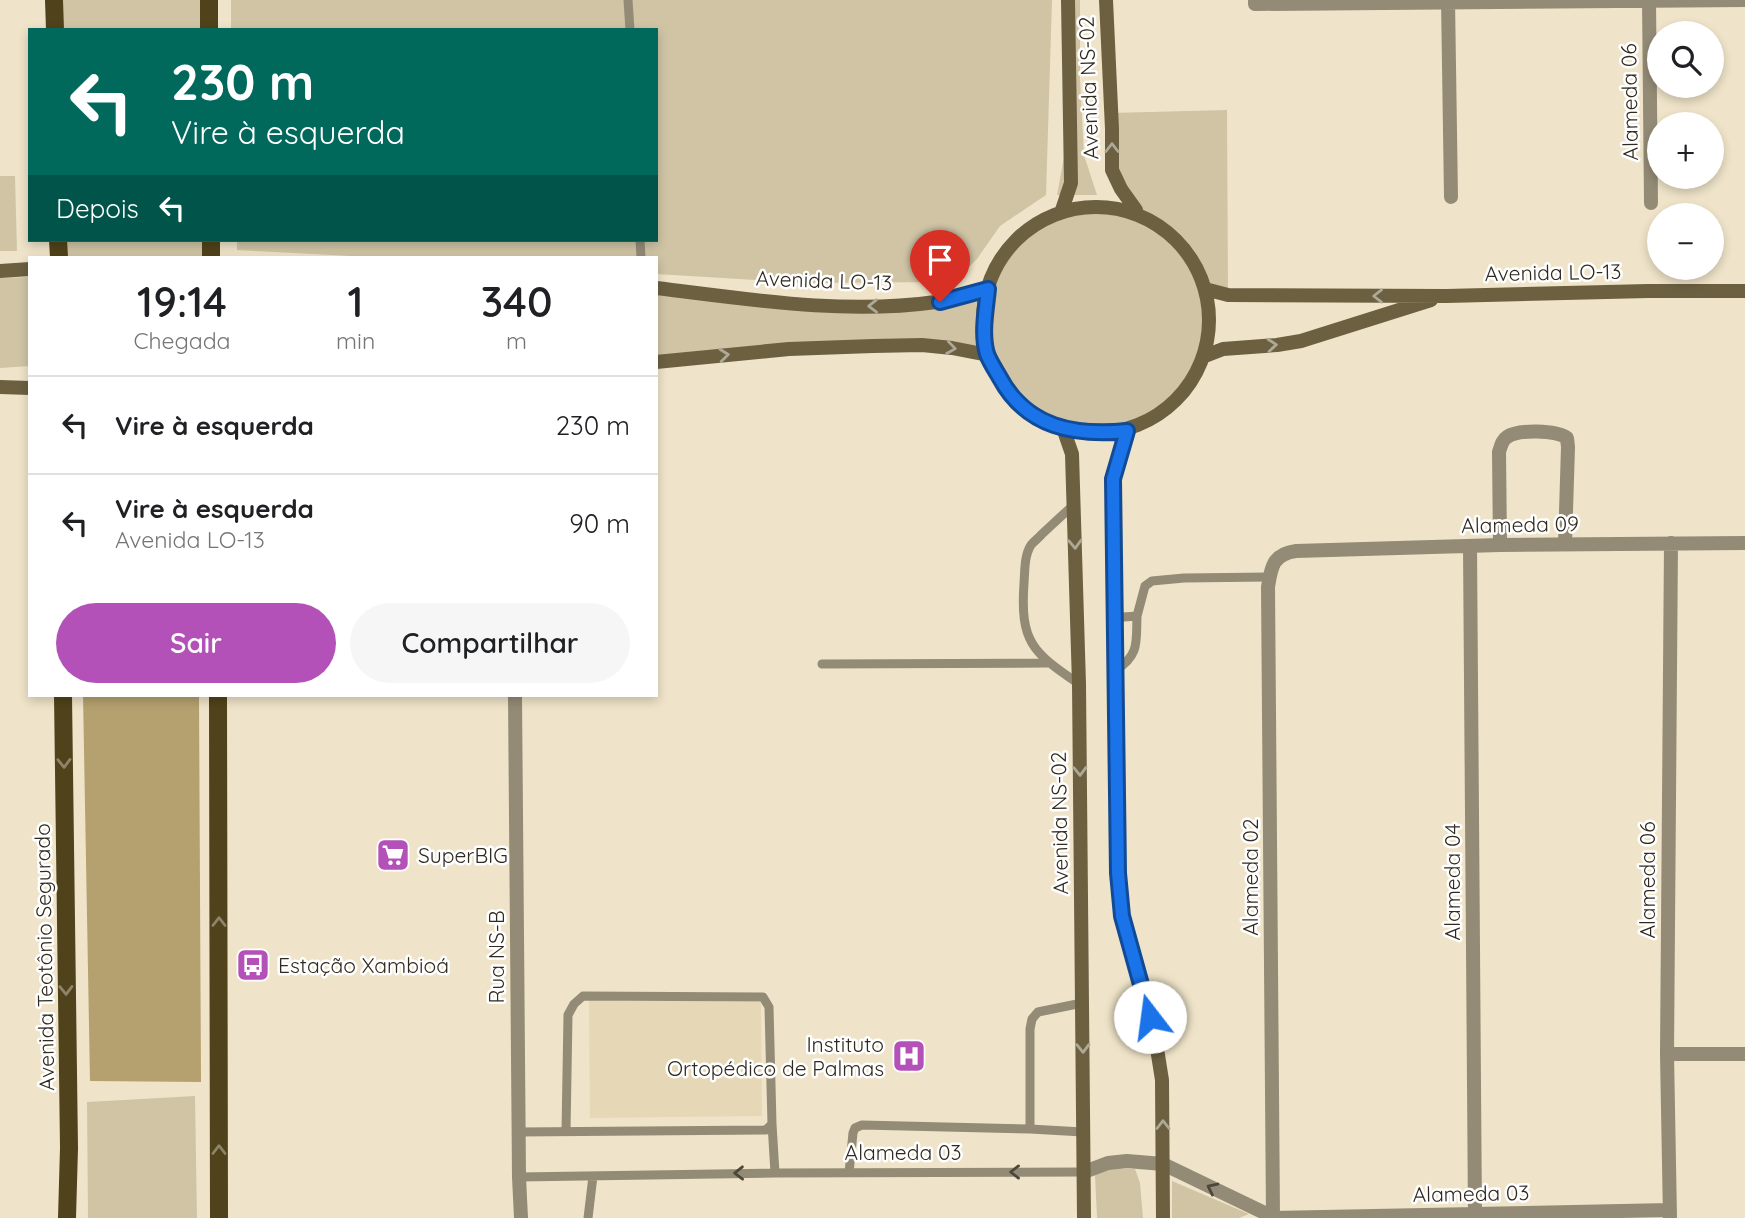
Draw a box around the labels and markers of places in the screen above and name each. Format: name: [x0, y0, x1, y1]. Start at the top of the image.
pin: [910, 230, 970, 302]
supermarket icon: SuperBIG: [374, 836, 412, 874]
place label: SuperBIG: [418, 842, 508, 868]
bus stop icon: Estação Xambioá: [234, 946, 272, 984]
place label: Estação Xambioá: [278, 952, 449, 978]
place label: Instituto Ortopédico de Palmas: [667, 1031, 884, 1081]
hospital icon: Instituto Ortopédico de Palmas: [890, 1037, 928, 1075]

